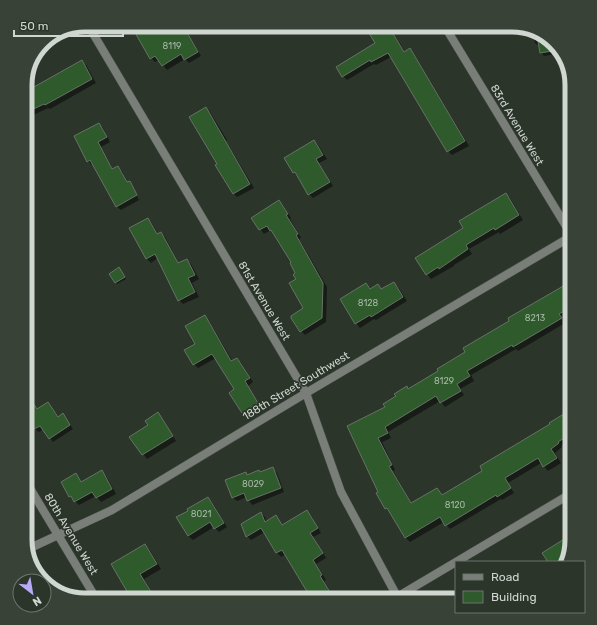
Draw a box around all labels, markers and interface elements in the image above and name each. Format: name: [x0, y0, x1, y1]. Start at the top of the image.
scale bar: [14, 12, 123, 38]
text: 50 m: [20, 19, 48, 33]
house number: 8119: [163, 41, 181, 51]
street label: 83rd Avenue West: [488, 82, 547, 169]
street label: 81st Avenue West: [235, 259, 293, 343]
house number: 8128: [358, 298, 379, 308]
house number: 8213: [525, 313, 545, 323]
street label: 188th Street Southwest: [240, 349, 352, 423]
house number: 8129: [434, 376, 454, 386]
house number: 8029: [242, 479, 264, 489]
street label: 80th Avenue West: [41, 491, 101, 578]
house number: 8120: [445, 500, 466, 510]
house number: 8021: [191, 509, 211, 519]
legend: [455, 561, 585, 613]
text: Road: [491, 570, 519, 584]
north arrow: [12, 573, 52, 613]
text: Building: [491, 590, 537, 604]
text: N: [30, 594, 44, 609]

